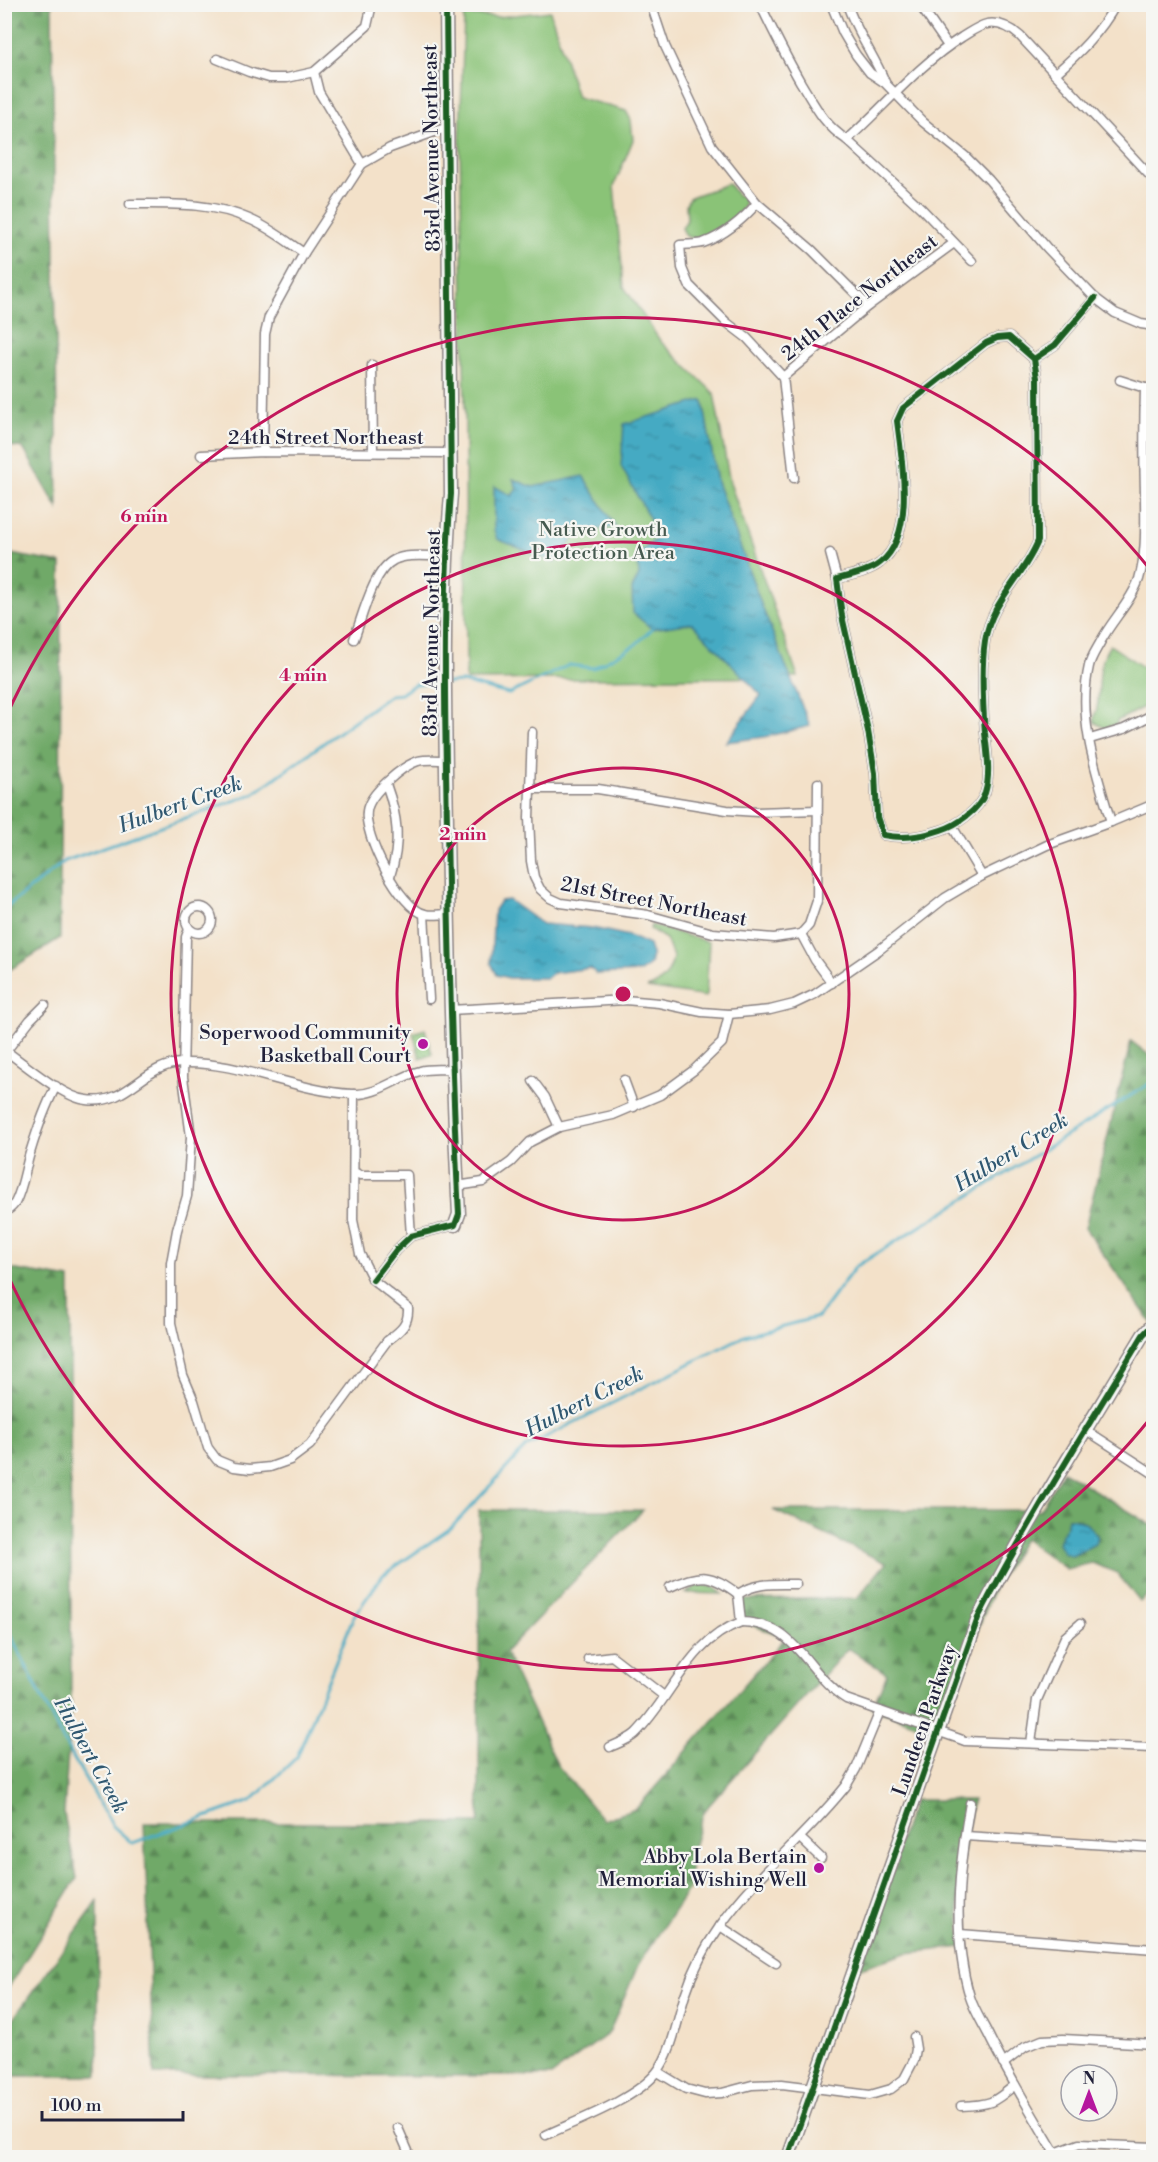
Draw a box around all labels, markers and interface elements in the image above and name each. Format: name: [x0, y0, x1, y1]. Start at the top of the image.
street label: 83rd Avenue Northeast: [418, 44, 447, 252]
street label: 24th Place Northeast: [777, 229, 943, 367]
street label: 24th Street Northeast: [228, 426, 424, 451]
text: 6 min: [120, 505, 168, 528]
park label: Native Growth Protection Area: [531, 518, 676, 566]
street label: 83rd Avenue Northeast: [418, 529, 447, 737]
text: 4 min: [279, 664, 327, 687]
water label: Hulbert Creek: [114, 771, 246, 840]
text: 2 min: [439, 823, 487, 846]
street label: 21st Street Northeast: [558, 872, 749, 933]
centre of rings: [613, 984, 633, 1004]
place label: Soperwood Community Basketball Court: [199, 1021, 411, 1069]
marker: Soperwood Community Basketball Court: [416, 1037, 430, 1051]
water label: Hulbert Creek: [949, 1107, 1073, 1199]
water label: Hulbert Creek: [520, 1361, 648, 1443]
street label: Lundeen Parkway: [888, 1641, 963, 1800]
water label: Hulbert Creek: [47, 1692, 133, 1818]
place label: Abby Lola Bertain Memorial Wishing Well: [598, 1845, 807, 1893]
marker: Abby Lola Bertain Memorial Wishing Well: [812, 1861, 826, 1875]
north arrow: [1059, 2063, 1119, 2123]
text: N: [1083, 2069, 1096, 2089]
scale bar: [42, 2084, 183, 2122]
text: 100 m: [51, 2094, 102, 2117]

